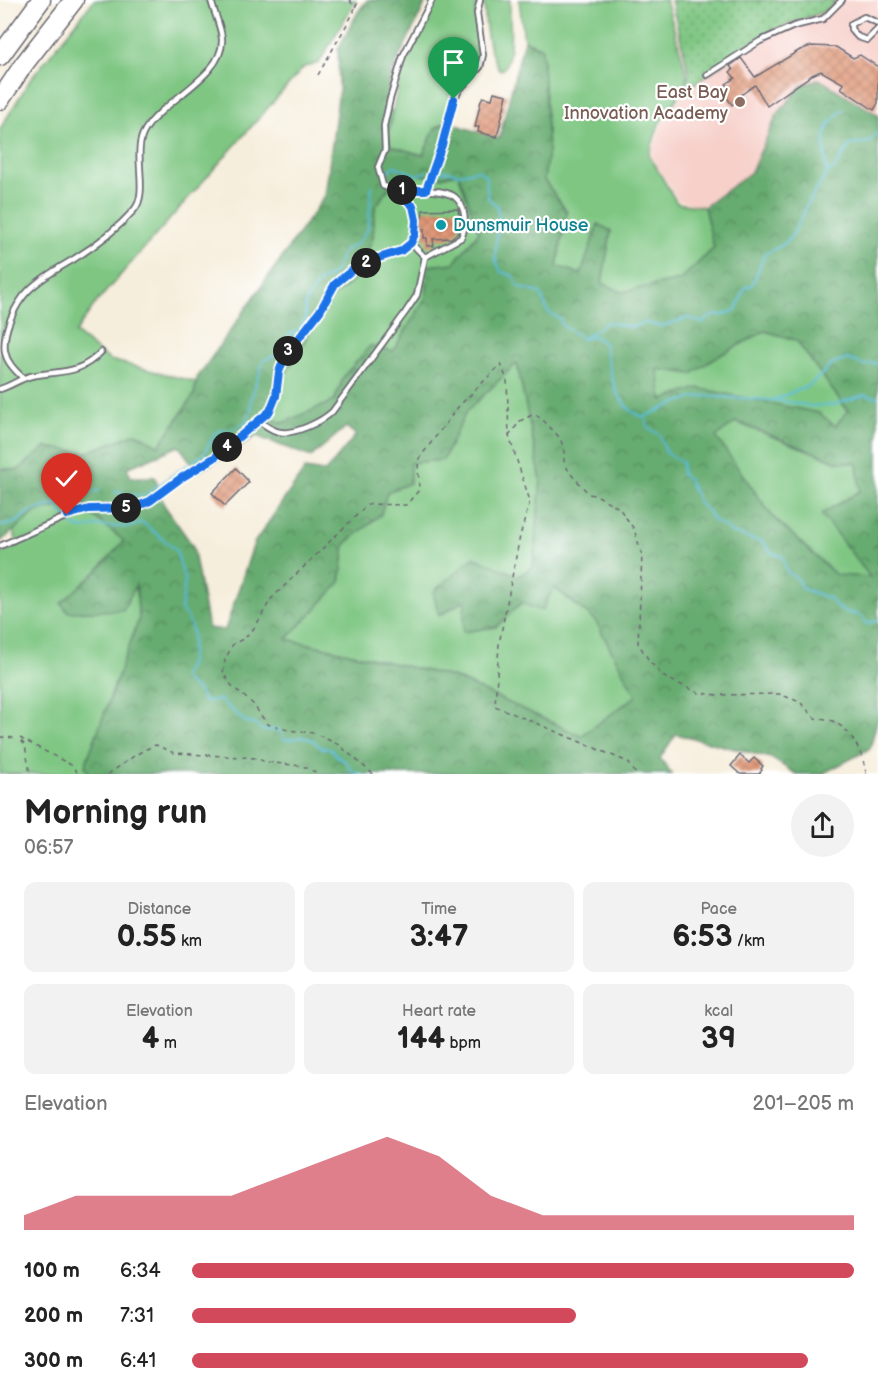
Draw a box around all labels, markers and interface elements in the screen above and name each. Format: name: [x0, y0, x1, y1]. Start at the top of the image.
pin: [428, 37, 479, 99]
icon: arrive: [437, 46, 470, 79]
place label: East Bay Innovation Academy: [564, 82, 729, 124]
marker: East Bay Innovation Academy: [733, 95, 747, 109]
pin: 1: [387, 175, 417, 205]
text: 1: [399, 180, 405, 199]
place label: Dunsmuir House: [453, 215, 589, 236]
marker: Dunsmuir House: [434, 218, 448, 232]
pin: 2: [351, 248, 381, 278]
text: 2: [361, 253, 371, 272]
pin: 3: [273, 336, 303, 366]
text: 3: [283, 341, 293, 360]
pin: 4: [212, 432, 242, 462]
text: 4: [222, 437, 232, 456]
pin: [41, 453, 92, 515]
icon: check: [50, 462, 83, 495]
pin: 5: [111, 493, 141, 523]
text: 5: [121, 498, 131, 517]
text: Morning run: [24, 793, 207, 833]
button: share: [791, 794, 854, 857]
text: 06:57: [24, 836, 73, 860]
text: Distance: [127, 900, 191, 919]
text: Time: [421, 900, 457, 919]
text: Pace: [700, 900, 737, 919]
text: 0.55: [117, 919, 177, 955]
text: 3:47: [410, 919, 468, 955]
text: 6:53: [672, 919, 732, 955]
text: km: [177, 932, 202, 951]
text: /km: [732, 932, 765, 951]
text: Elevation: [126, 1002, 193, 1021]
text: Heart rate: [402, 1002, 476, 1021]
text: kcal: [704, 1002, 733, 1021]
text: 4: [142, 1021, 159, 1057]
text: 144: [397, 1021, 445, 1057]
text: 39: [701, 1021, 736, 1057]
text: m: [159, 1034, 177, 1053]
text: bpm: [445, 1034, 481, 1053]
text: Elevation: [24, 1092, 107, 1116]
text: 201–205 m: [753, 1092, 854, 1116]
text: 100 m: [24, 1259, 80, 1283]
text: 6:34: [120, 1259, 161, 1283]
text: 200 m: [24, 1304, 83, 1328]
text: 7:31: [120, 1304, 154, 1328]
text: 300 m: [24, 1349, 83, 1373]
text: 6:41: [120, 1349, 156, 1373]

